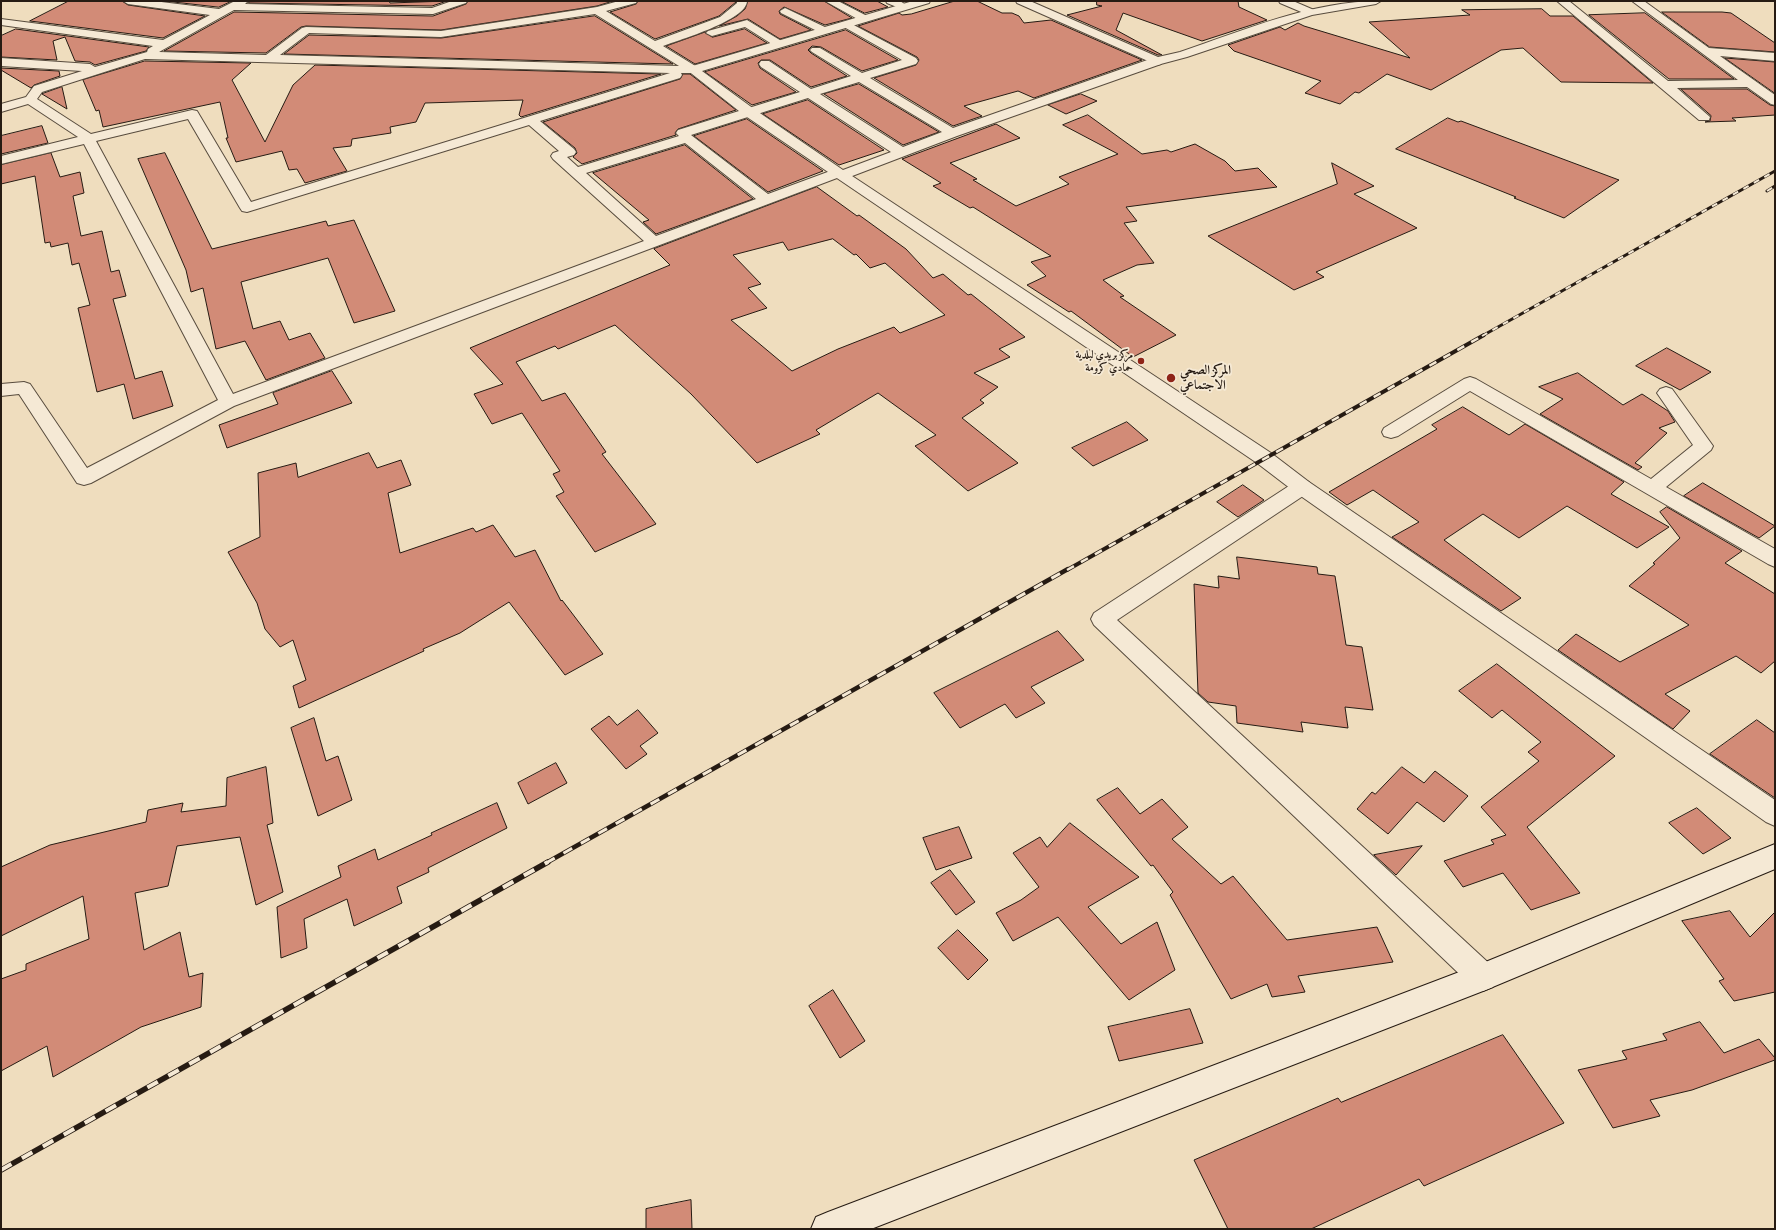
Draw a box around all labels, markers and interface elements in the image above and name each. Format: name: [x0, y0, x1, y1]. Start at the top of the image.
place label: مركز بريدي لبلدية حمادي كرومة: [1075, 348, 1133, 374]
marker: مركز بريدي لبلدية حمادي كرومة: [1136, 356, 1146, 366]
place label: المركز الصحي الاجتماعي: [1180, 363, 1231, 394]
marker: المركز الصحي الاجتماعي: [1165, 372, 1177, 384]

